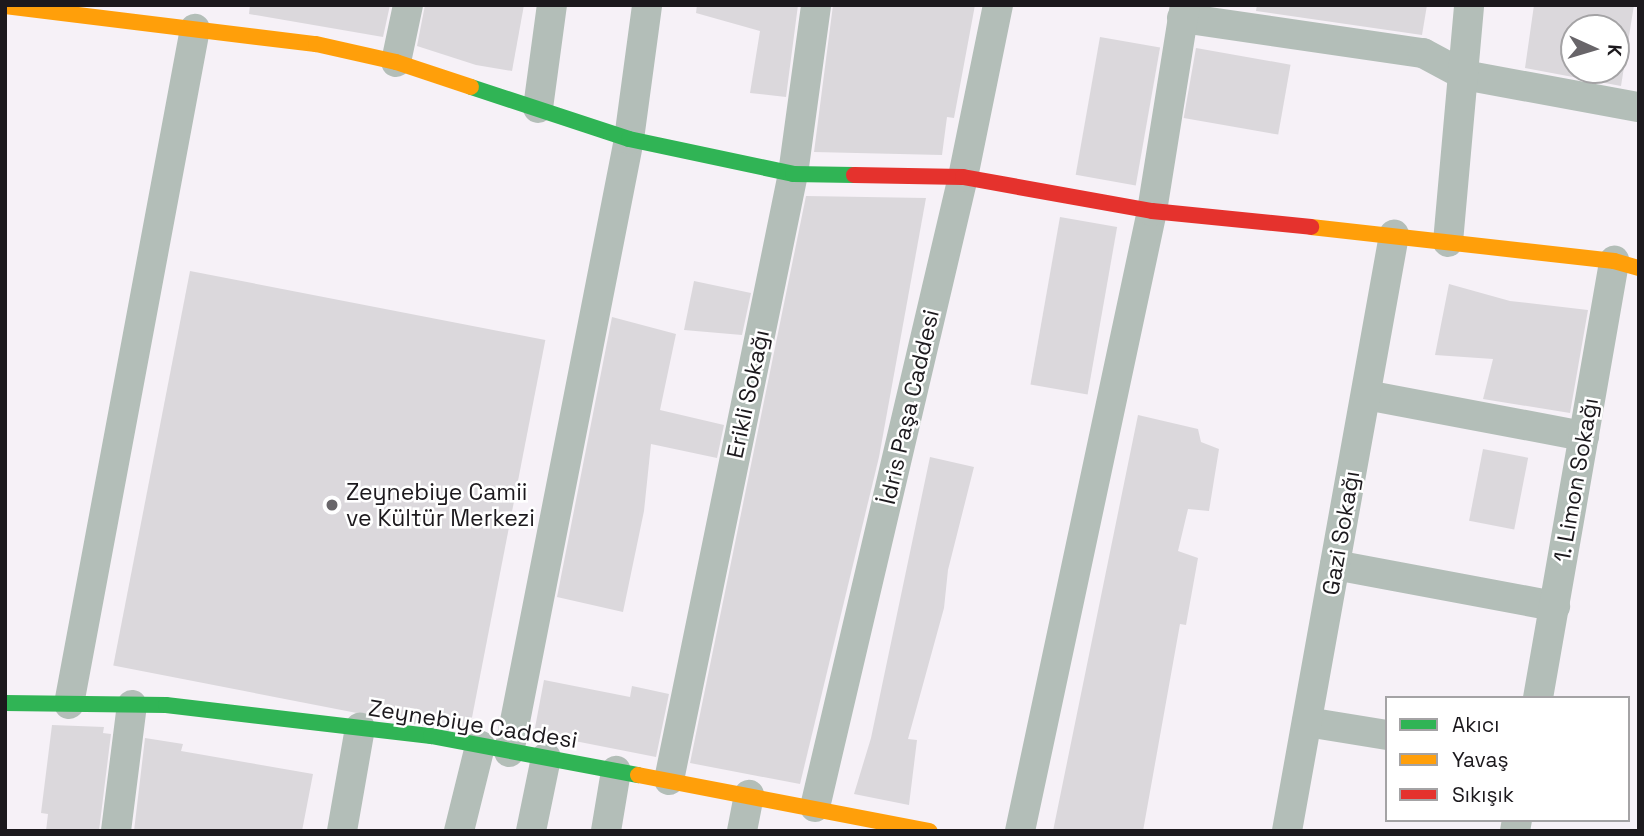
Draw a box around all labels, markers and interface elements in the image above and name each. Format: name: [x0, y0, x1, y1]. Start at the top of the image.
north arrow: [1560, 14, 1630, 84]
text: K: [1602, 44, 1627, 57]
street label: İdris Paşa Caddesi: [873, 307, 945, 507]
street label: Erikli Sokağı: [721, 327, 775, 461]
street label: 1. Limon Sokağı: [1548, 395, 1604, 565]
street label: Gazi Sokağı: [1316, 469, 1366, 597]
place label: Zeynebiye Camii ve Kültür Merkezi: [346, 478, 535, 532]
marker: Zeynebiye Camii ve Kültür Merkezi: [324, 497, 340, 513]
street label: Zeynebiye Caddesi: [367, 694, 579, 754]
legend: [1385, 696, 1630, 822]
text: Akıcı: [1452, 711, 1499, 738]
text: Yavaş: [1452, 746, 1509, 773]
text: Sıkışık: [1452, 781, 1514, 808]

